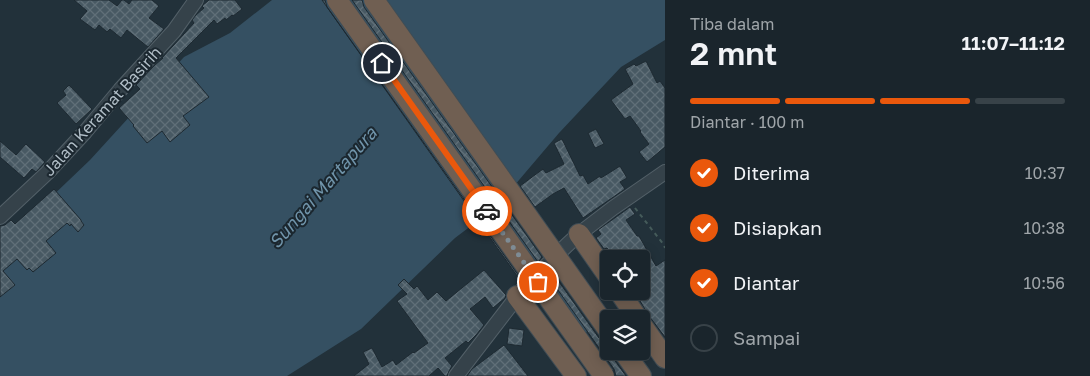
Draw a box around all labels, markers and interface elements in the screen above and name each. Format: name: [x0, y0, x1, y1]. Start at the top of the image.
text: Tiba dalam: [690, 14, 774, 34]
text: 11:07–11:12: [961, 31, 1065, 54]
text: 2 mnt: [690, 34, 777, 72]
street label: Jalan Keramat Basirih: [39, 42, 165, 180]
pin: [361, 42, 403, 84]
icon: home: [368, 49, 396, 77]
text: Diantar · 100 m: [690, 112, 804, 132]
water label: Sungai Martapura: [264, 122, 381, 252]
icon: check: [690, 159, 718, 187]
text: Diterima: [733, 161, 810, 184]
text: 10:37: [1025, 163, 1065, 183]
courier: [462, 186, 512, 236]
icon: car: [473, 197, 501, 225]
icon: check: [690, 214, 718, 242]
text: Disiapkan: [733, 216, 822, 239]
text: 10:38: [1023, 218, 1065, 238]
map controls: [600, 250, 650, 360]
button: locate: [600, 250, 650, 300]
pin: [517, 261, 559, 303]
icon: bag: [524, 268, 552, 296]
icon: check: [690, 269, 718, 297]
text: Diantar: [733, 271, 799, 294]
text: 10:56: [1024, 273, 1065, 293]
button: layers: [600, 310, 650, 360]
text: Sampai: [733, 326, 800, 349]

